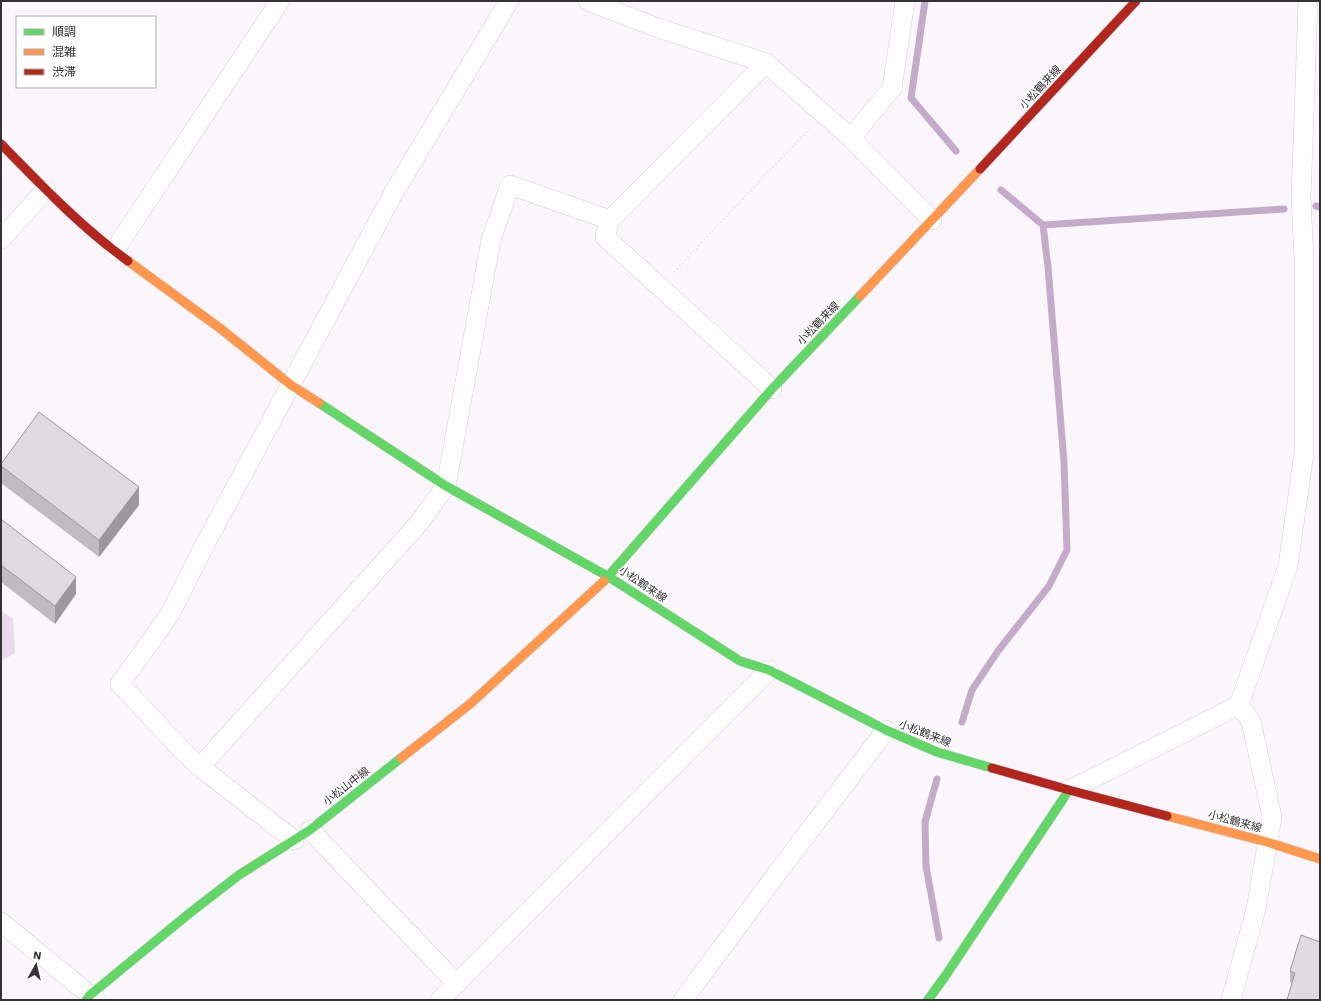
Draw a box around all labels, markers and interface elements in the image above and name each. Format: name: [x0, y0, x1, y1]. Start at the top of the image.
legend: [16, 16, 156, 88]
text: 順調: [52, 25, 76, 39]
text: 混雑: [52, 45, 76, 59]
street label: 小松鶴来線: [1017, 63, 1064, 112]
text: 渋滞: [52, 65, 76, 79]
street label: 小松鶴来線: [795, 299, 842, 348]
street label: 小松鶴来線: [616, 564, 669, 605]
street label: 小松鶴来線: [897, 718, 953, 749]
street label: 小松山中線: [321, 764, 372, 808]
street label: 小松鶴来線: [1207, 808, 1263, 835]
north arrow: [16, 945, 56, 985]
text: N: [32, 949, 42, 963]

